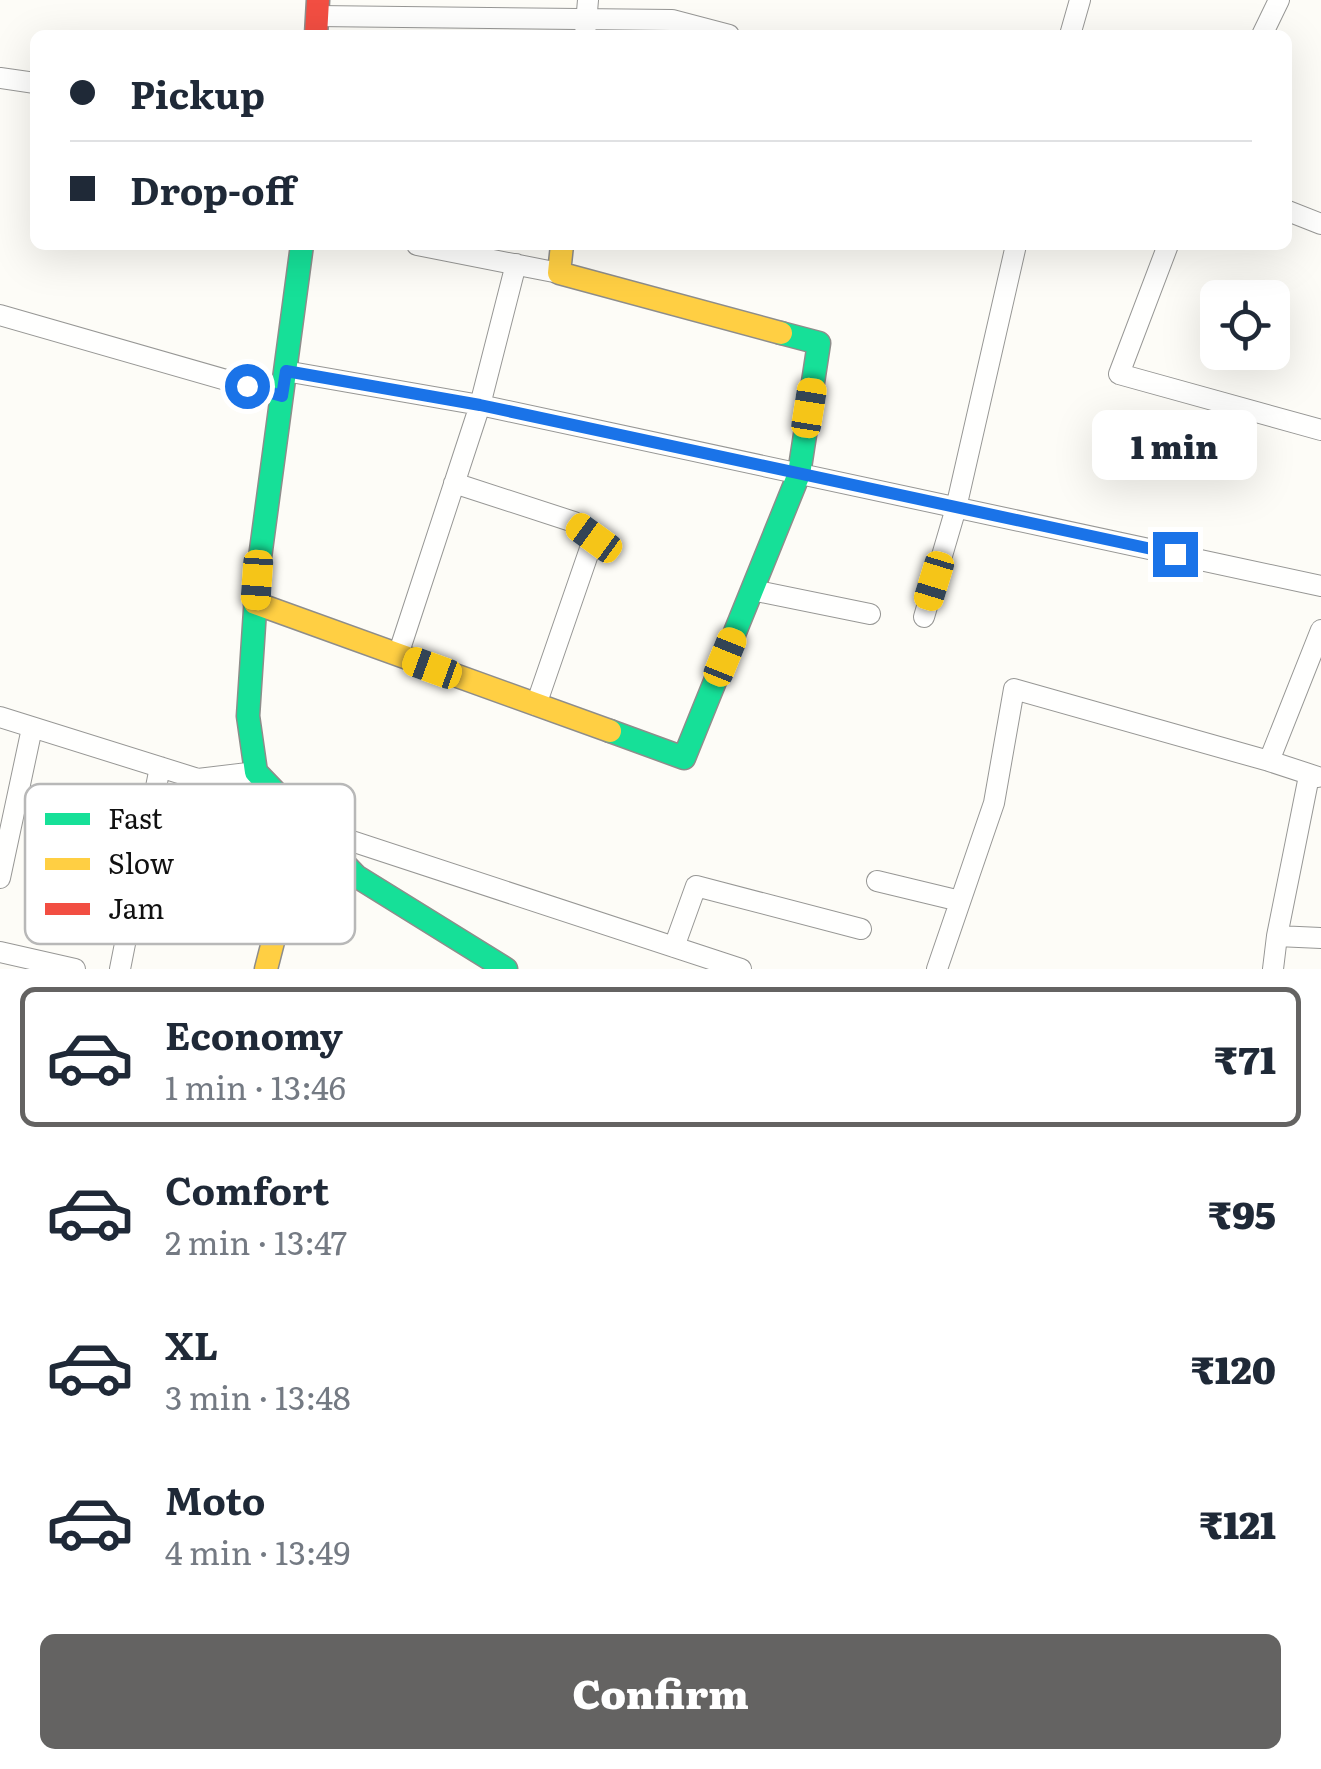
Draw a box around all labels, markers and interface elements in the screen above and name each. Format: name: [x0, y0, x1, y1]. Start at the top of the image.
text: Pickup: [130, 64, 265, 121]
text: Drop-off: [130, 160, 295, 217]
map controls: [1200, 280, 1290, 370]
button: locate: [1200, 280, 1290, 370]
route start: [225, 364, 270, 409]
car: [789, 376, 829, 440]
callout: 1 min: [1092, 409, 1258, 479]
text: 1 min: [1131, 421, 1218, 469]
car: [561, 508, 627, 568]
route end: [1153, 532, 1198, 577]
car: [911, 548, 957, 614]
car: [240, 549, 274, 611]
car: [700, 624, 750, 690]
car: [399, 644, 465, 692]
legend: [25, 784, 355, 944]
text: Fast: [108, 796, 163, 838]
text: Slow: [108, 841, 174, 883]
text: Jam: [108, 886, 164, 928]
text: Economy: [165, 1005, 343, 1062]
icon: car: [45, 1012, 135, 1102]
text: ₹71: [1214, 1029, 1276, 1086]
text: 1 min · 13:46: [165, 1062, 346, 1110]
text: Comfort: [165, 1160, 329, 1217]
icon: car: [45, 1167, 135, 1257]
text: ₹95: [1208, 1184, 1276, 1241]
text: 2 min · 13:47: [165, 1217, 347, 1265]
text: XL: [165, 1315, 218, 1372]
icon: car: [45, 1322, 135, 1412]
text: ₹120: [1191, 1339, 1276, 1396]
text: 3 min · 13:48: [165, 1372, 351, 1420]
text: Moto: [165, 1470, 265, 1527]
icon: car: [45, 1477, 135, 1567]
text: ₹121: [1199, 1494, 1276, 1551]
text: 4 min · 13:49: [165, 1527, 350, 1575]
button: Confirm: [40, 1634, 1281, 1749]

